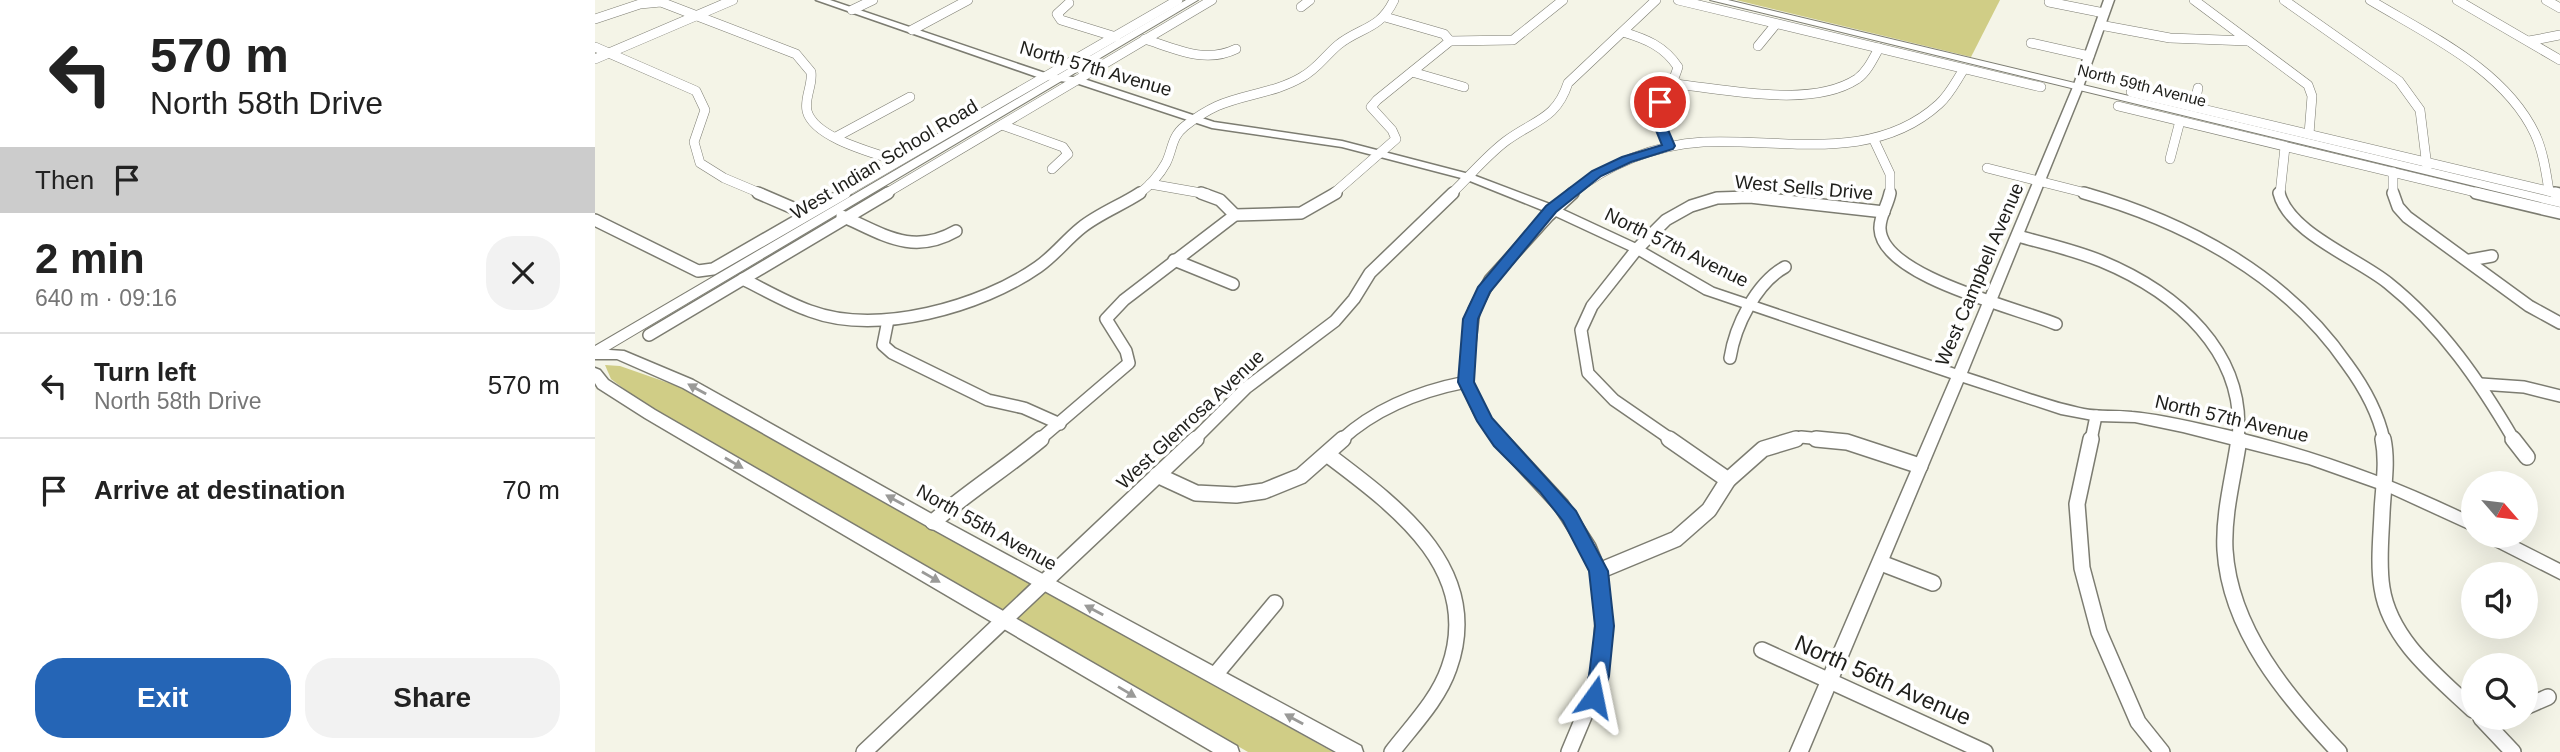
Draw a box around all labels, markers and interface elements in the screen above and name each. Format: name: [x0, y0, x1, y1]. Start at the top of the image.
icon: left: [35, 28, 126, 119]
text: 570 m: [150, 28, 289, 82]
street label: North 57th Avenue: [1017, 37, 1174, 100]
street label: North 59th Avenue: [2076, 61, 2208, 110]
pin: [1630, 72, 1690, 132]
icon: arrive: [1641, 83, 1679, 121]
text: North 58th Drive: [150, 85, 383, 121]
street label: West Indian School Road: [787, 95, 981, 224]
icon: arrive: [108, 161, 146, 199]
text: Then: [35, 165, 94, 195]
street label: West Sells Drive: [1734, 171, 1874, 204]
street label: West Campbell Avenue: [1931, 180, 2028, 369]
street label: North 57th Avenue: [1602, 204, 1752, 291]
text: 2 min: [35, 235, 145, 282]
button: close: [486, 236, 560, 310]
text: 640 m · 09:16: [35, 285, 177, 311]
street label: West Glenrosa Avenue: [1112, 346, 1268, 493]
text: Turn left: [94, 357, 196, 387]
icon: left: [35, 367, 73, 405]
text: 570 m: [488, 370, 560, 400]
one-way arrow: [687, 383, 706, 395]
text: North 58th Drive: [94, 388, 261, 414]
street label: North 57th Avenue: [2153, 391, 2311, 446]
one-way arrow: [724, 456, 743, 469]
north arrow: [2461, 471, 2537, 548]
map controls: [2461, 471, 2538, 730]
icon: arrive: [35, 472, 73, 510]
text: Arrive at destination: [94, 475, 345, 505]
text: 70 m: [502, 475, 560, 505]
street label: North 55th Avenue: [913, 480, 1061, 575]
one-way arrow: [885, 494, 905, 506]
button: sound: [2461, 562, 2538, 639]
one-way arrow: [921, 570, 940, 583]
one-way arrow: [1084, 604, 1104, 616]
street label: North 56th Avenue: [1791, 629, 1975, 731]
button: search: [2461, 653, 2538, 730]
button: Exit: [35, 658, 291, 738]
button: Share: [305, 658, 560, 738]
position arrow: [1557, 660, 1631, 734]
one-way arrow: [1117, 686, 1136, 698]
one-way arrow: [1284, 713, 1304, 725]

